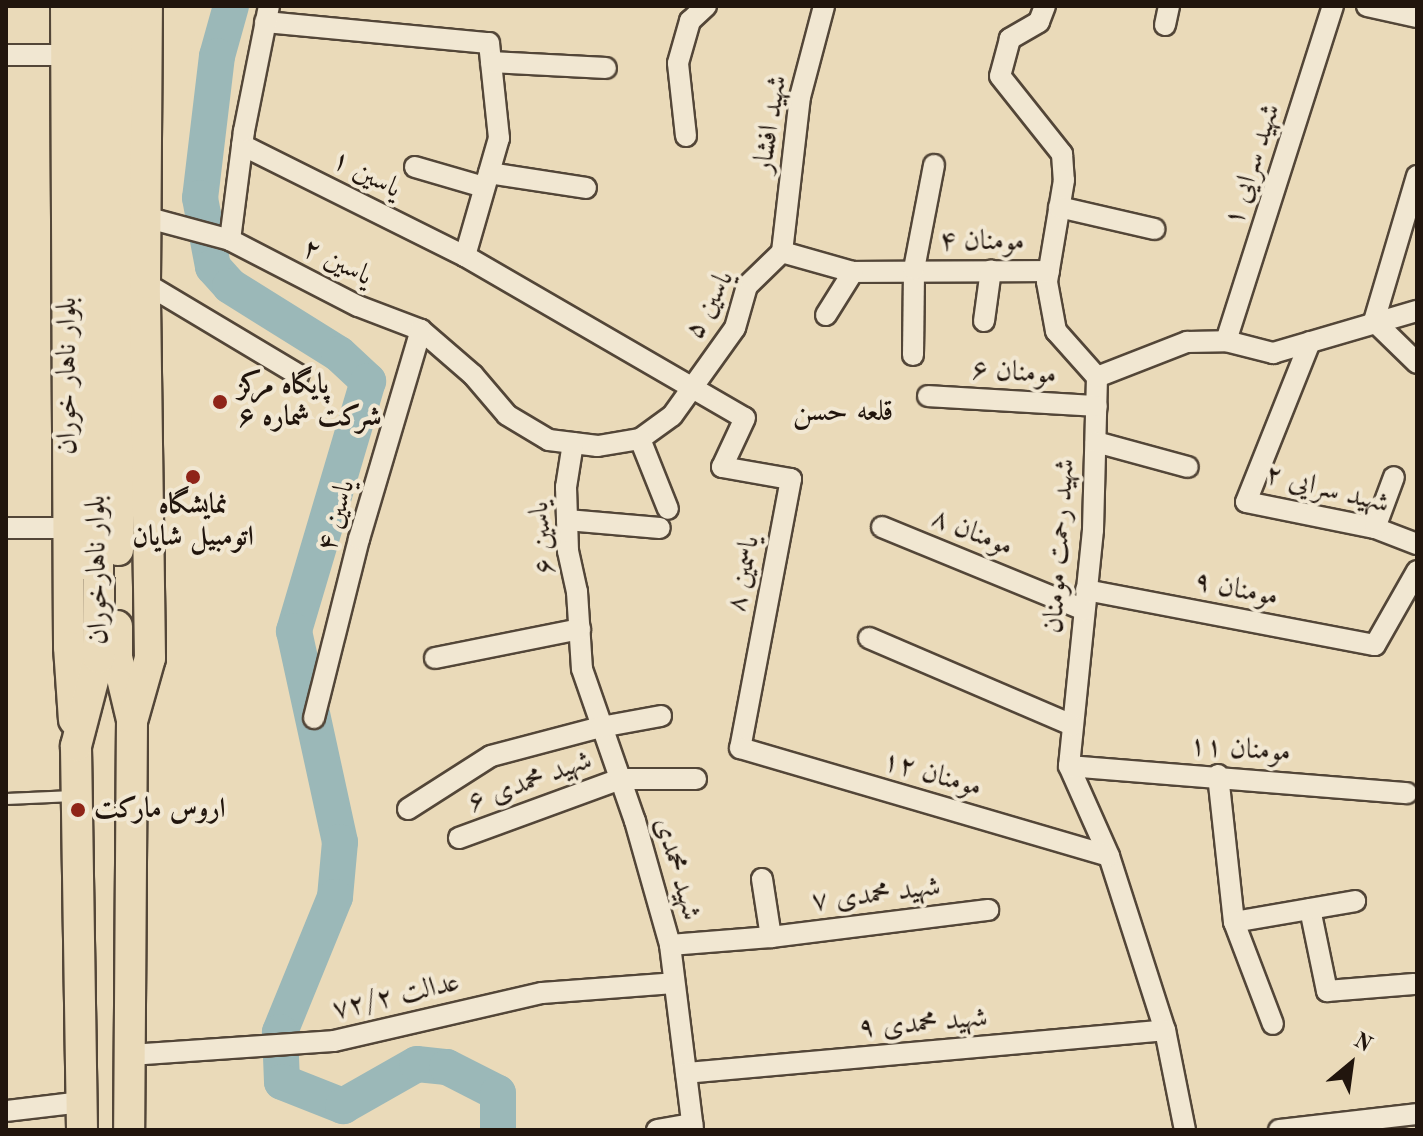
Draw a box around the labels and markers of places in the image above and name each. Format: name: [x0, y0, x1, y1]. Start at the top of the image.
place label: پایگاه مرکز شرکت شماره ۶: [238, 369, 382, 435]
marker: پایگاه مرکز شرکت شماره ۶: [209, 391, 231, 413]
marker: نمایشگاه اتومبیل شایان: [184, 468, 202, 486]
place label: نمایشگاه اتومبیل شایان: [132, 489, 254, 555]
place label: اروس مارکت: [94, 793, 226, 827]
marker: اروس مارکت: [69, 801, 87, 819]

